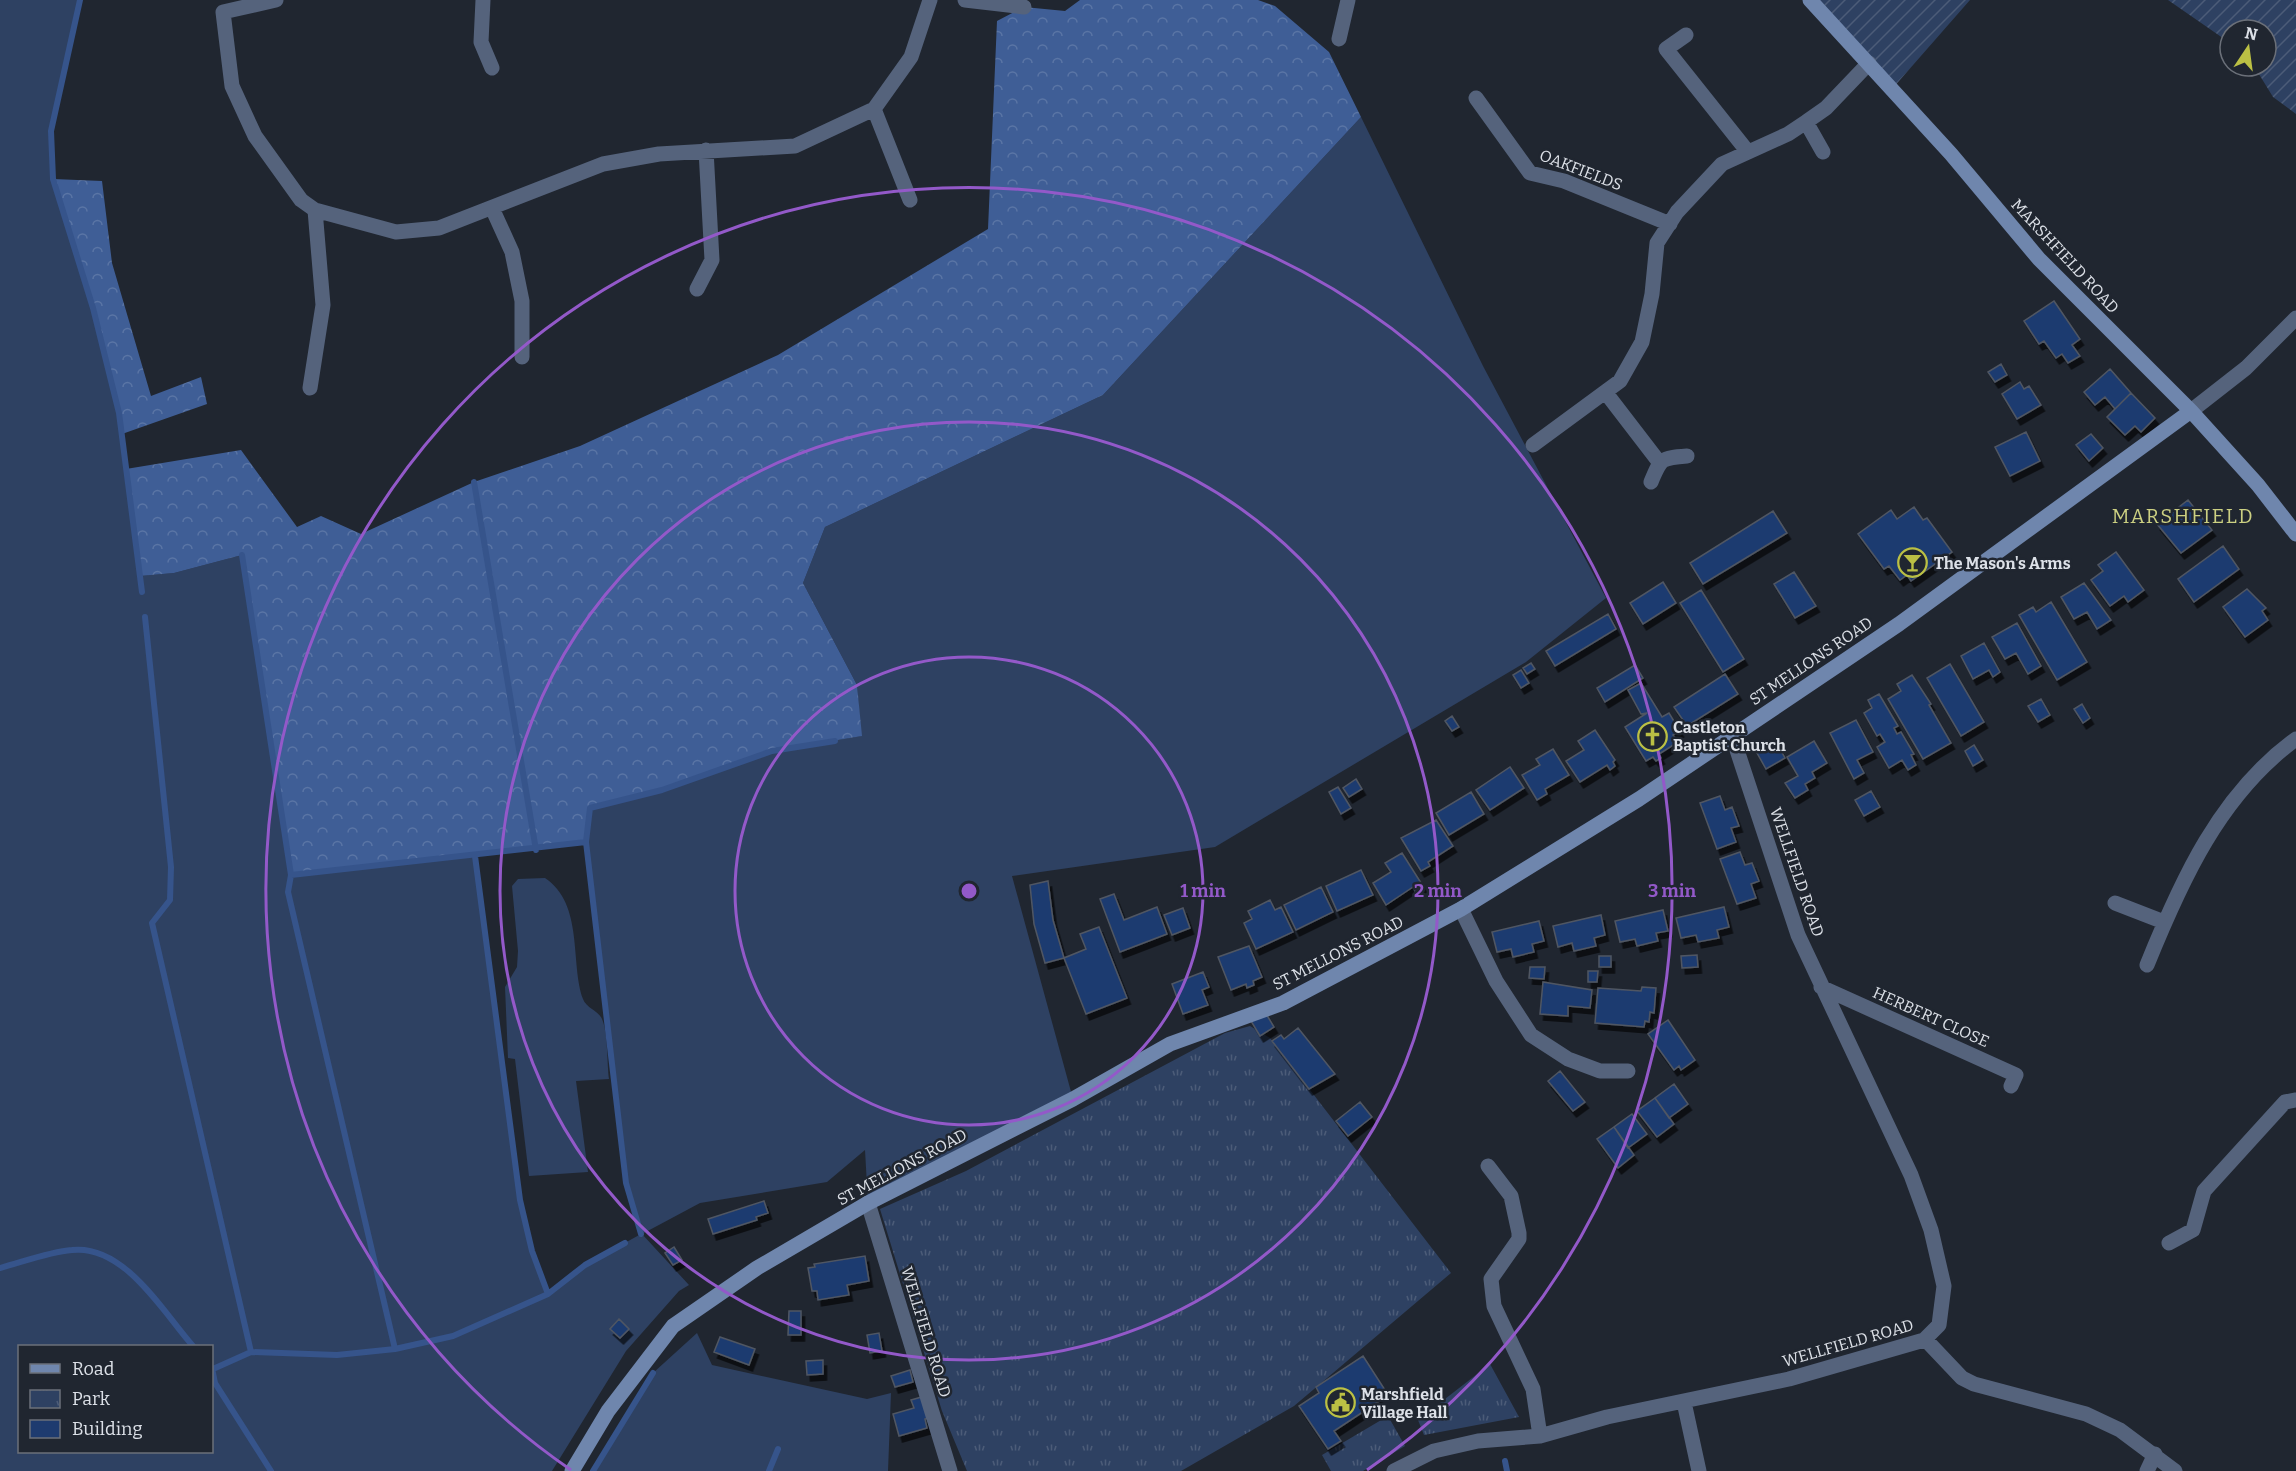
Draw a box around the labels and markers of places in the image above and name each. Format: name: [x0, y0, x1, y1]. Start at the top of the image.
bar icon: The Mason's Arms: [1897, 547, 1929, 579]
place label: The Mason's Arms: [1934, 554, 2071, 573]
place label: Castleton Baptist Church: [1673, 718, 1786, 755]
church icon: Castleton Baptist Church: [1636, 720, 1668, 752]
centre of rings: [959, 881, 979, 901]
place label: Marshfield Village Hall: [1361, 1385, 1448, 1422]
public building icon: Marshfield Village Hall: [1324, 1387, 1356, 1419]

